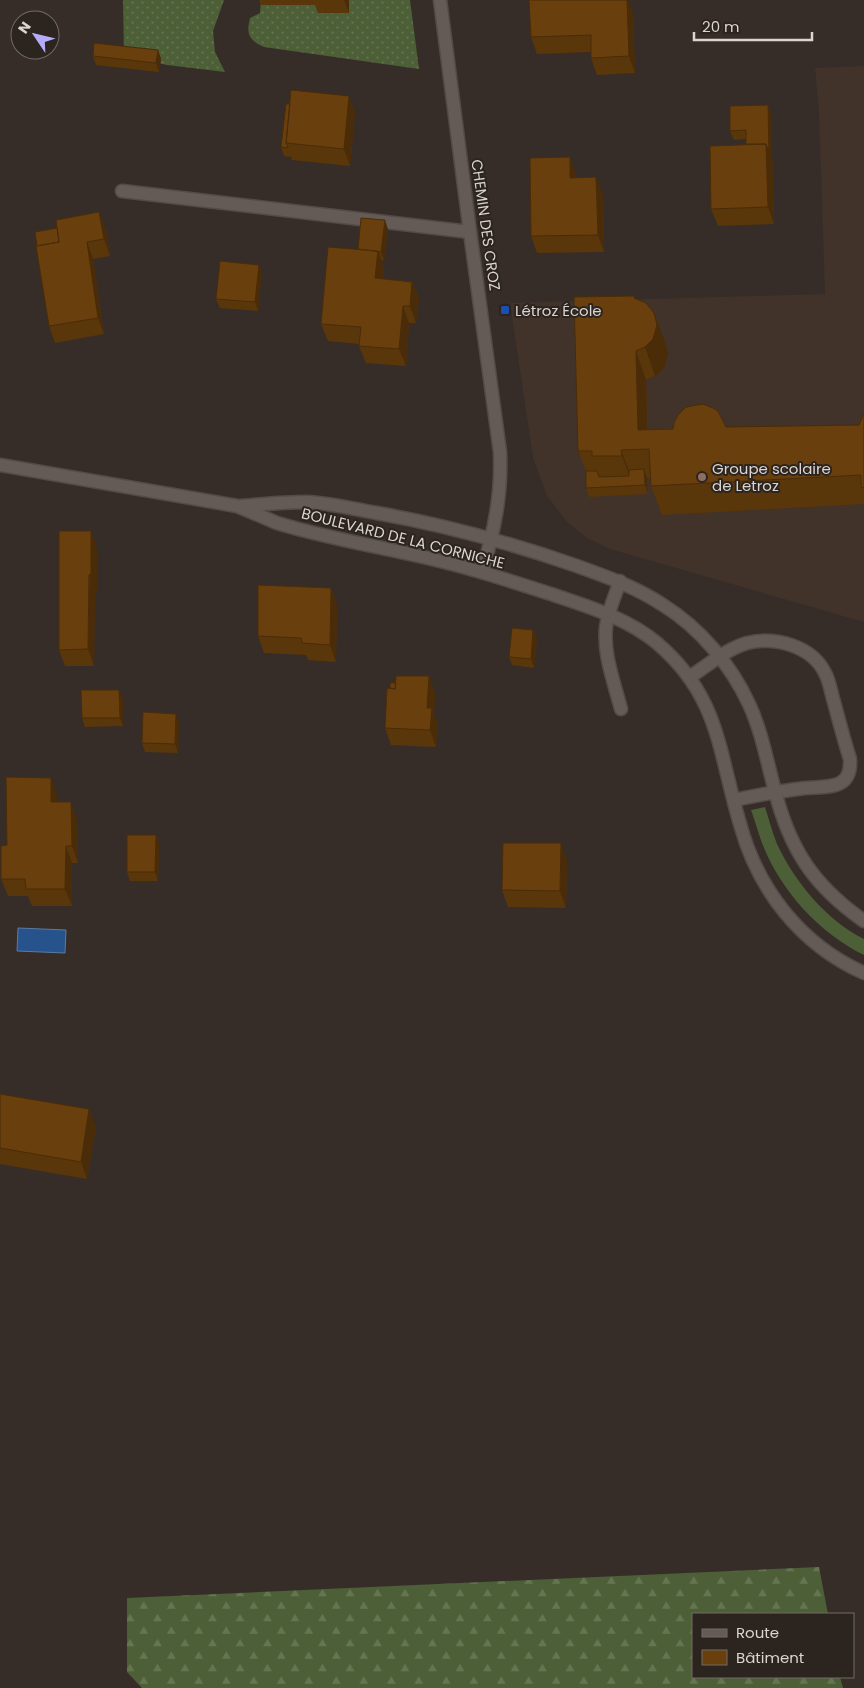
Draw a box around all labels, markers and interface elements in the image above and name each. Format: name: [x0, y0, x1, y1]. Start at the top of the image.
north arrow: [10, 10, 60, 60]
scale bar: [694, 10, 812, 42]
text: 20 m: [702, 16, 740, 37]
text: N: [13, 17, 36, 38]
street label: CHEMIN DES CROZ: [466, 158, 506, 292]
place label: Létroz École: [515, 300, 602, 321]
marker: Létroz École: [499, 304, 511, 316]
place label: Groupe scolaire de Letroz: [712, 458, 831, 496]
marker: Groupe scolaire de Letroz: [696, 471, 708, 483]
street label: BOULEVARD DE LA CORNICHE: [299, 503, 507, 573]
legend: [692, 1613, 854, 1678]
text: Route: [736, 1622, 779, 1643]
text: Bâtiment: [736, 1647, 804, 1668]

